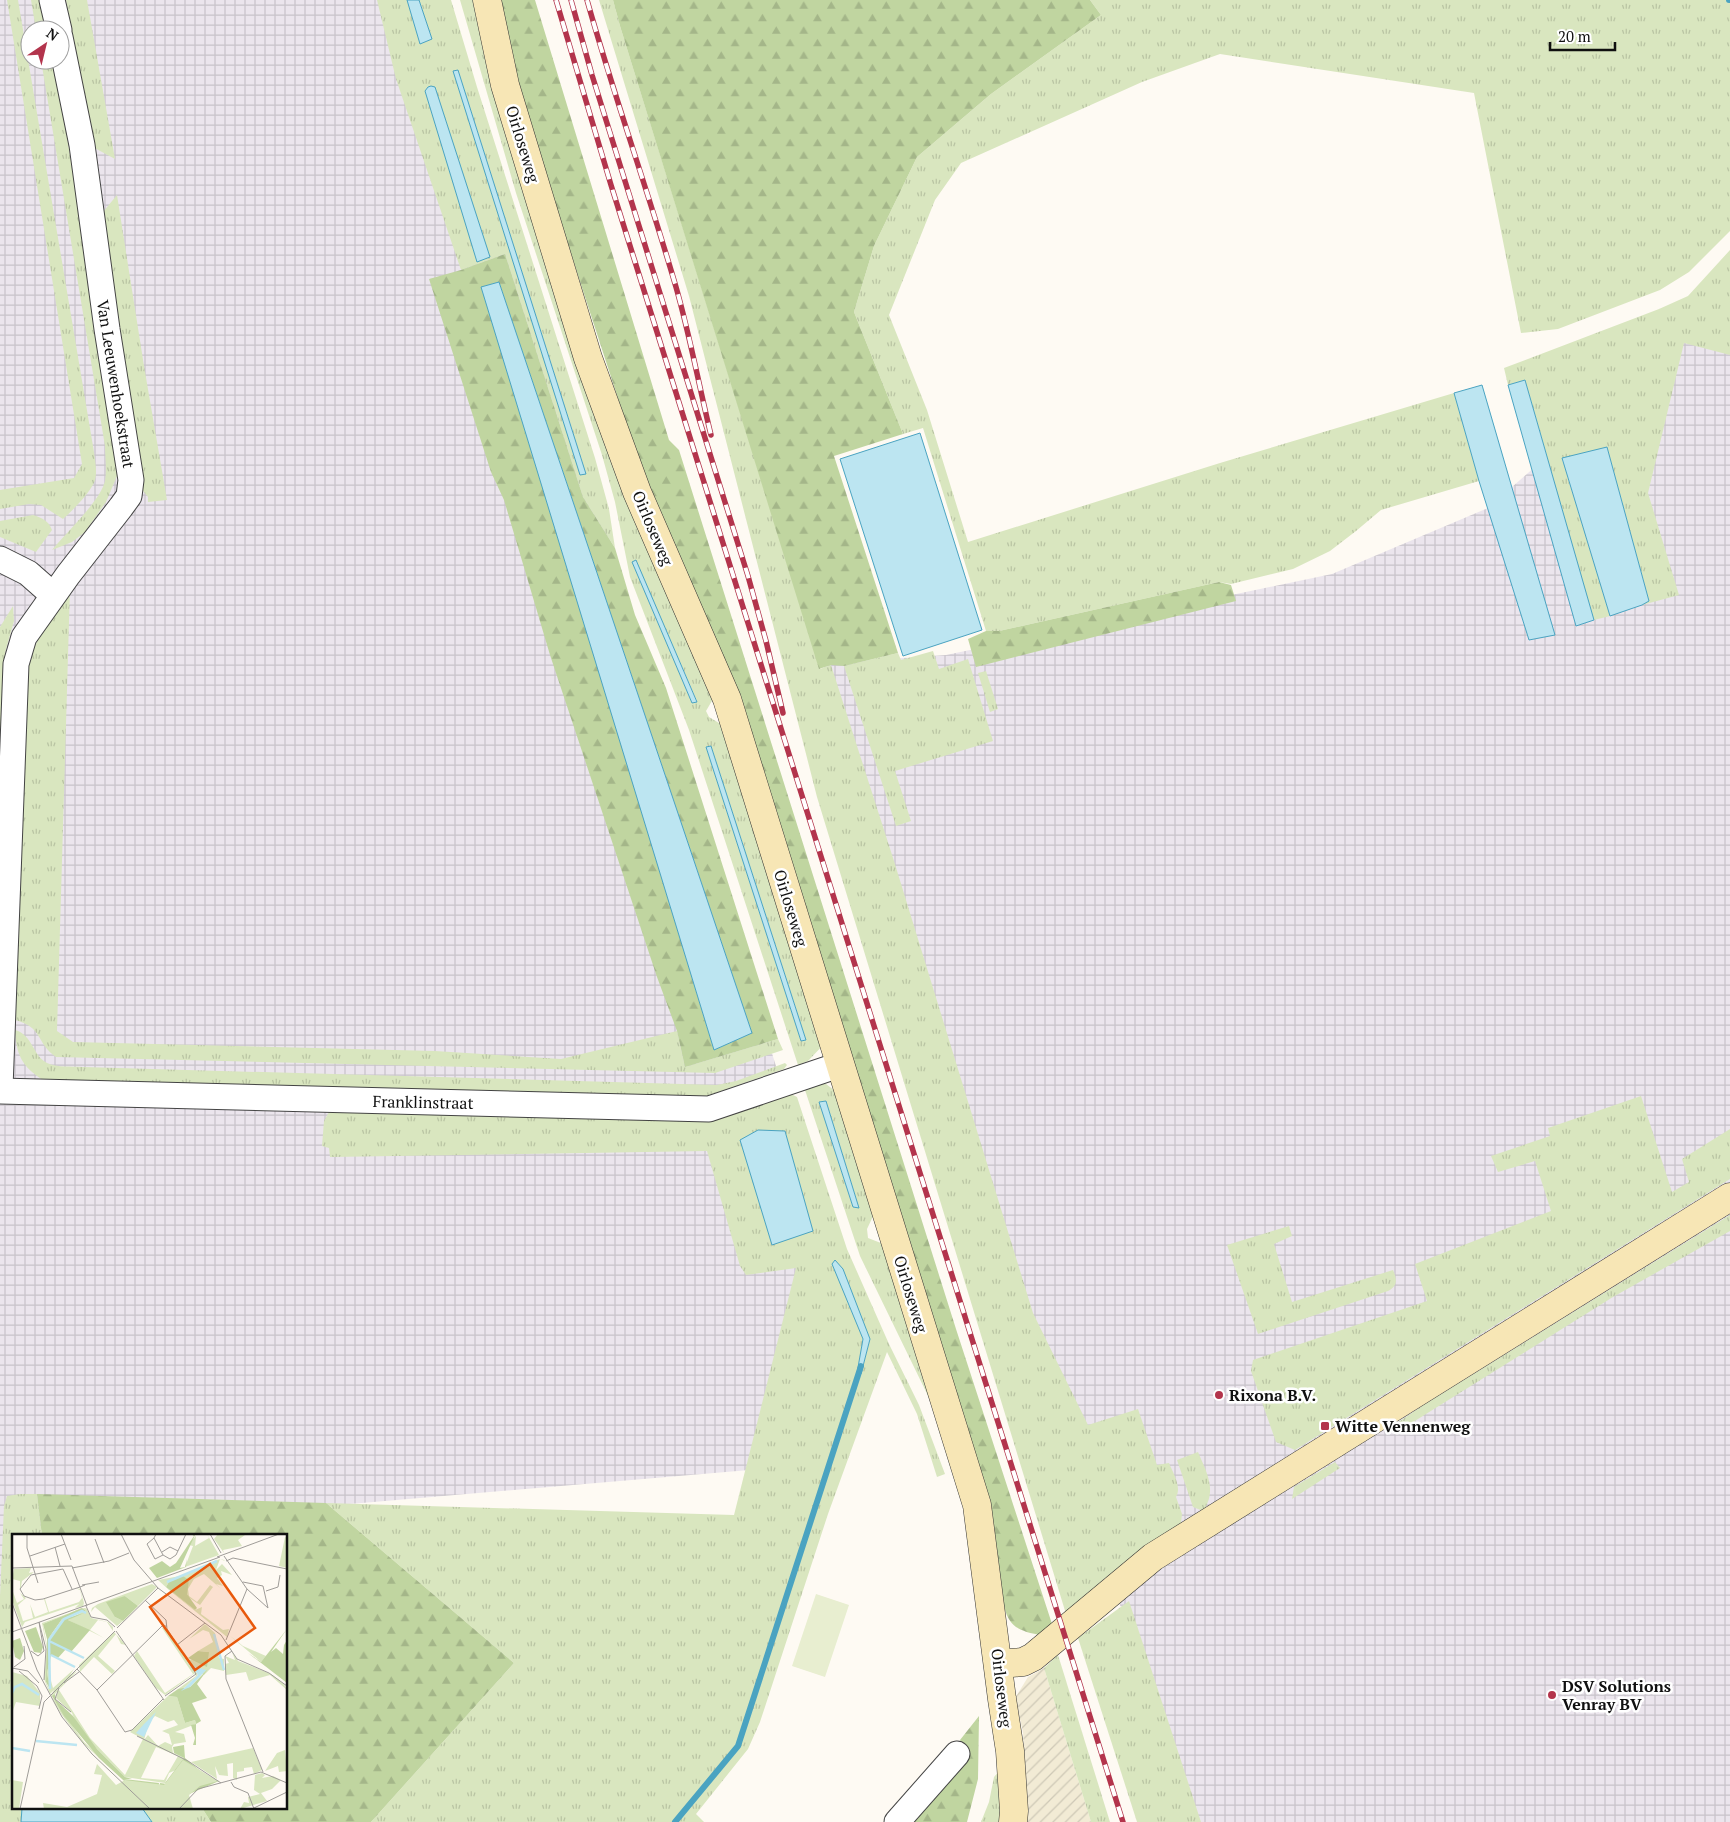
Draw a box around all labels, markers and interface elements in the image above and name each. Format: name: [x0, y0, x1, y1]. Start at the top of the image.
north arrow: [20, 20, 70, 70]
scale bar: [1550, 20, 1615, 52]
text: N: [43, 23, 63, 45]
text: 20 m: [1558, 26, 1591, 46]
street label: Oirloseweg: [501, 103, 545, 186]
street label: Van Leeuwenhoekstraat: [92, 298, 140, 470]
street label: Oirloseweg: [627, 487, 679, 569]
street label: Oirloseweg: [769, 867, 813, 950]
street label: Franklinstraat: [372, 1090, 474, 1114]
street label: Oirloseweg: [889, 1253, 933, 1336]
place label: Rixona B.V.: [1229, 1384, 1316, 1406]
marker: Rixona B.V.: [1213, 1389, 1225, 1401]
place label: Witte Vennenweg: [1335, 1415, 1471, 1437]
marker: Witte Vennenweg: [1319, 1420, 1331, 1432]
inset map: [12, 1534, 288, 1810]
street label: Oirloseweg: [986, 1647, 1018, 1729]
place label: DSV Solutions Venray BV: [1562, 1675, 1671, 1715]
marker: DSV Solutions Venray BV: [1546, 1689, 1558, 1701]

